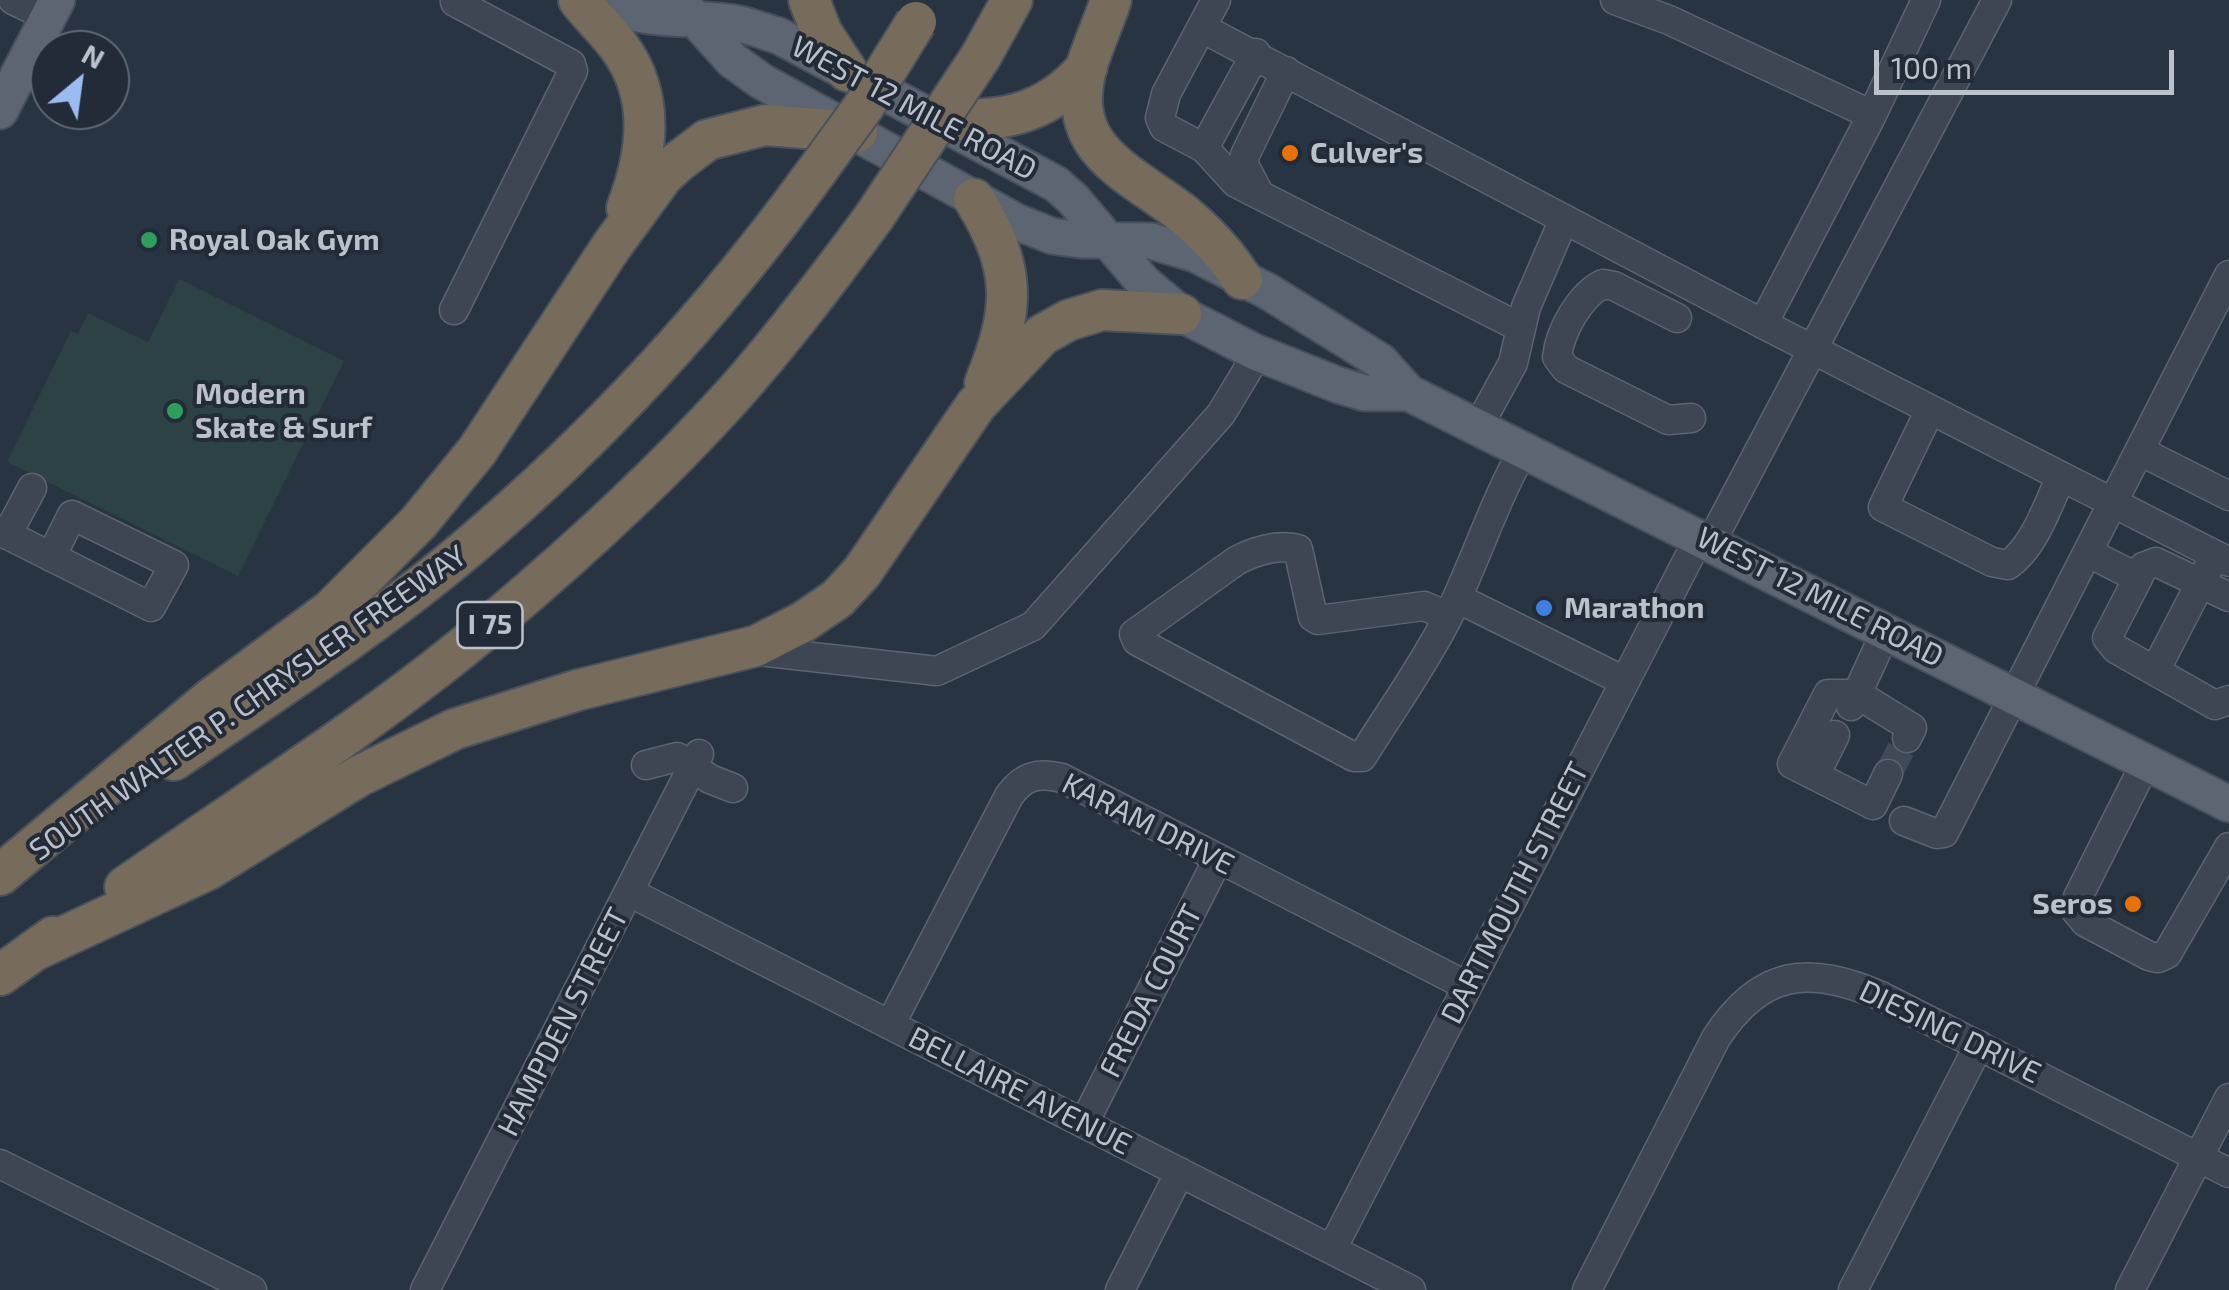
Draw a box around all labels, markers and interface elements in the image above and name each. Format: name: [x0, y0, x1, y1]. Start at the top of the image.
street label: WEST 12 MILE ROAD: [786, 28, 1042, 188]
north arrow: [30, 30, 130, 130]
scale bar: [1879, 30, 2179, 92]
text: N: [76, 36, 111, 75]
text: 100 m: [1891, 49, 1972, 85]
place label: Culver's: [1310, 135, 1423, 171]
marker: Culver's: [1279, 142, 1301, 164]
place label: Royal Oak Gym: [169, 222, 380, 258]
marker: Royal Oak Gym: [138, 229, 160, 251]
place label: Modern Skate & Surf: [195, 376, 372, 446]
marker: Modern Skate & Surf: [164, 400, 186, 422]
street label: WEST 12 MILE ROAD: [1691, 519, 1949, 675]
street label: SOUTH WALTER P. CHRYSLER FREEWAY: [23, 538, 473, 868]
place label: Marathon: [1564, 590, 1704, 626]
marker: Marathon: [1533, 597, 1555, 619]
road number: I 75: [458, 602, 522, 648]
street label: DARTMOUTH STREET: [1433, 756, 1597, 1030]
street label: KARAM DRIVE: [1056, 765, 1240, 883]
place label: Seros: [2032, 886, 2113, 922]
marker: Seros: [2122, 893, 2144, 915]
street label: FREDA COURT: [1092, 899, 1210, 1083]
street label: HAMPDEN STREET: [490, 902, 636, 1142]
street label: DIESING DRIVE: [1853, 973, 2047, 1091]
street label: BELLAIRE AVENUE: [902, 1019, 1138, 1163]

